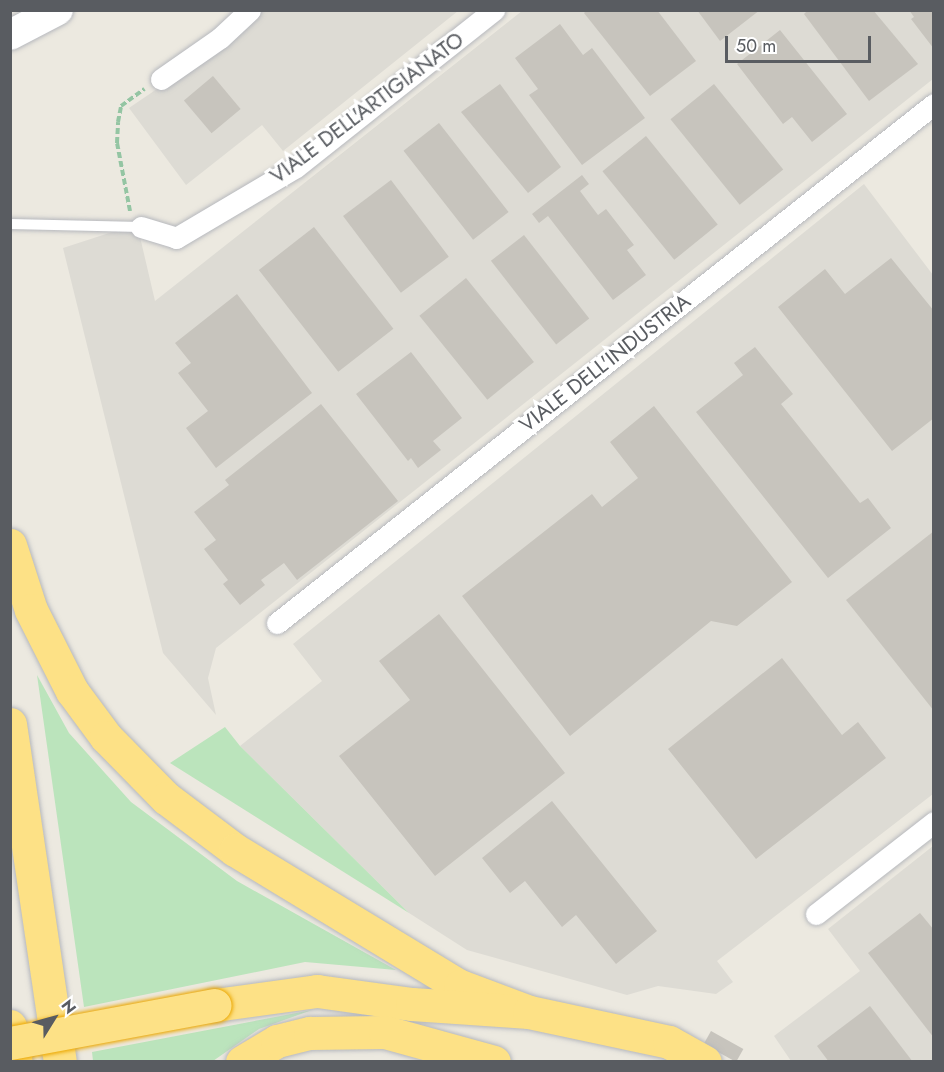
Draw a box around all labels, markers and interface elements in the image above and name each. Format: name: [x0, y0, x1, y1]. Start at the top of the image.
scale bar: [728, 24, 874, 62]
street label: VIALE DELL'ARTIGIANATO: [265, 27, 469, 189]
text: 50 m: [736, 33, 776, 59]
street label: VIALE DELL'INDUSTRIA: [515, 288, 695, 438]
north arrow: [24, 988, 84, 1048]
text: N: [56, 995, 82, 1019]

